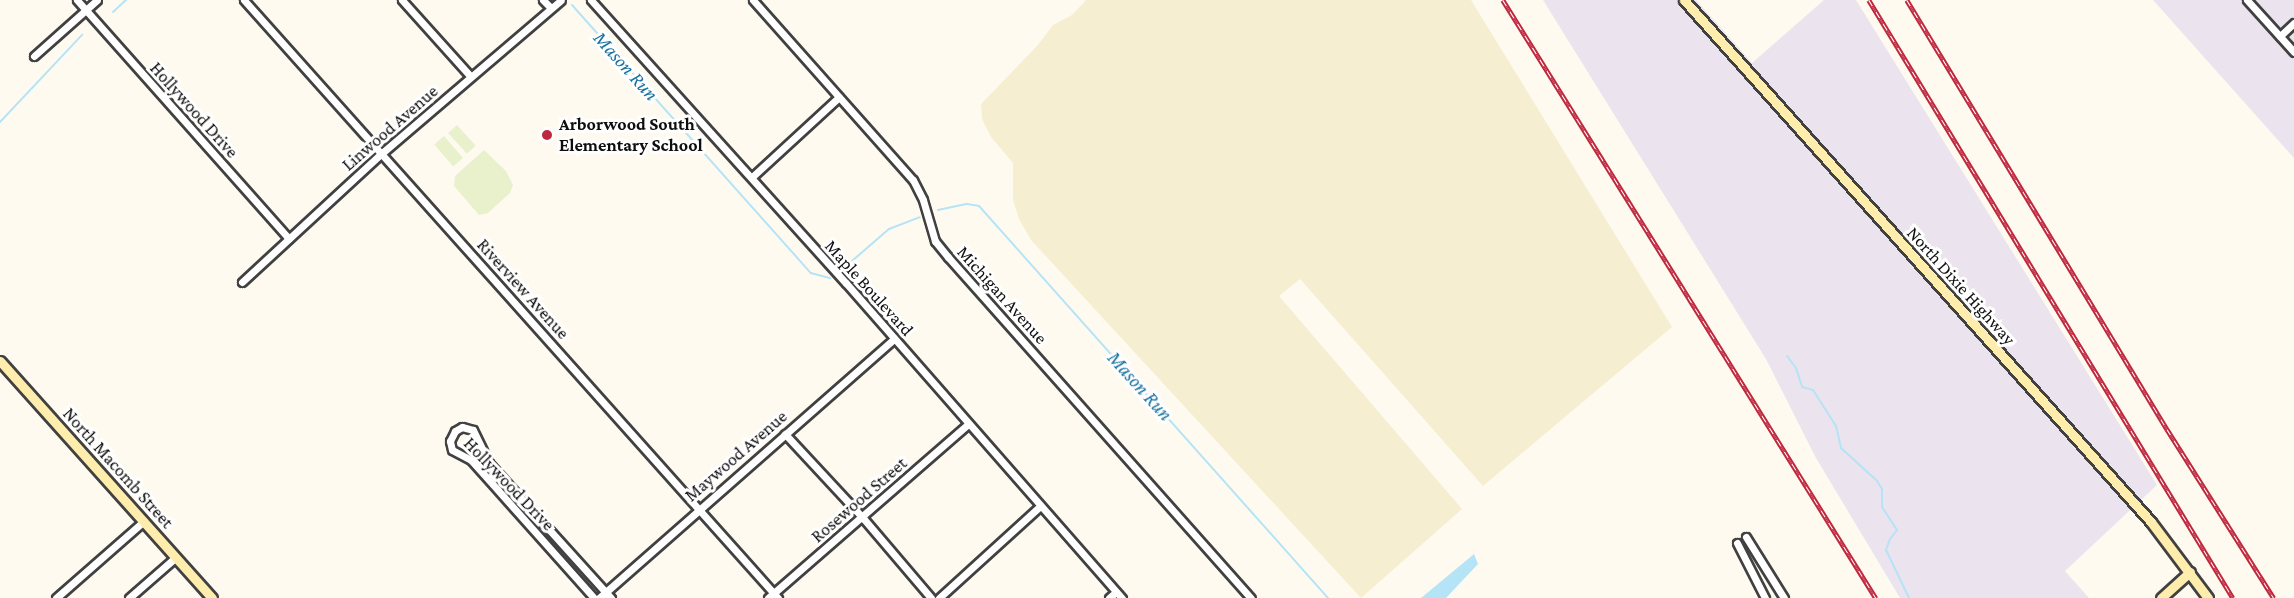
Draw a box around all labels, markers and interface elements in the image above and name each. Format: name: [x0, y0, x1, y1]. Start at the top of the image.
water label: Mason Run: [588, 26, 664, 106]
street label: Hollywood Drive: [145, 58, 243, 162]
street label: Linwood Avenue: [338, 80, 442, 176]
place label: Arborwood South Elementary School: [559, 114, 703, 156]
marker: Arborwood South Elementary School: [540, 128, 554, 142]
street label: North Dixie Highway: [1902, 222, 2020, 350]
street label: Riverview Avenue: [472, 234, 574, 344]
street label: Maple Boulevard: [820, 236, 918, 340]
street label: Michigan Avenue: [952, 242, 1052, 348]
water label: Mason Run: [1102, 346, 1178, 426]
street label: North Macomb Street: [58, 403, 178, 533]
street label: Maywood Avenue: [680, 406, 792, 506]
street label: Hollywood Drive: [459, 433, 559, 535]
street label: Rosewood Street: [807, 453, 911, 547]

